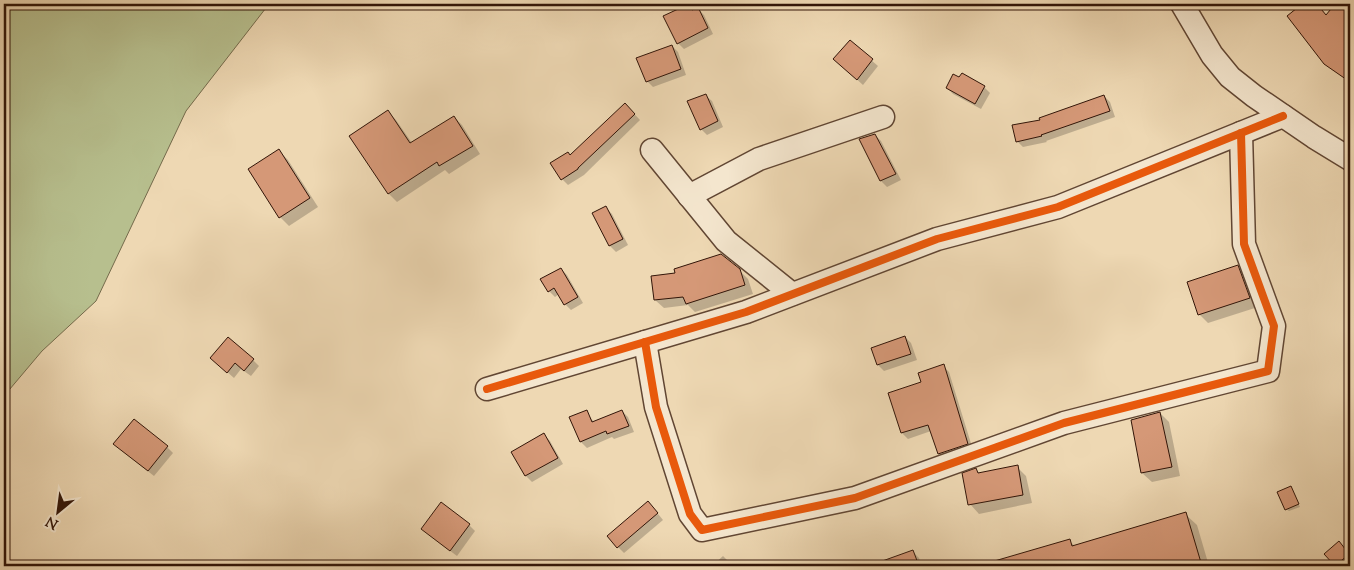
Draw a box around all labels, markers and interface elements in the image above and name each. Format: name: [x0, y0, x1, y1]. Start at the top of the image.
north arrow: [32, 488, 82, 538]
text: N: [43, 510, 62, 533]

